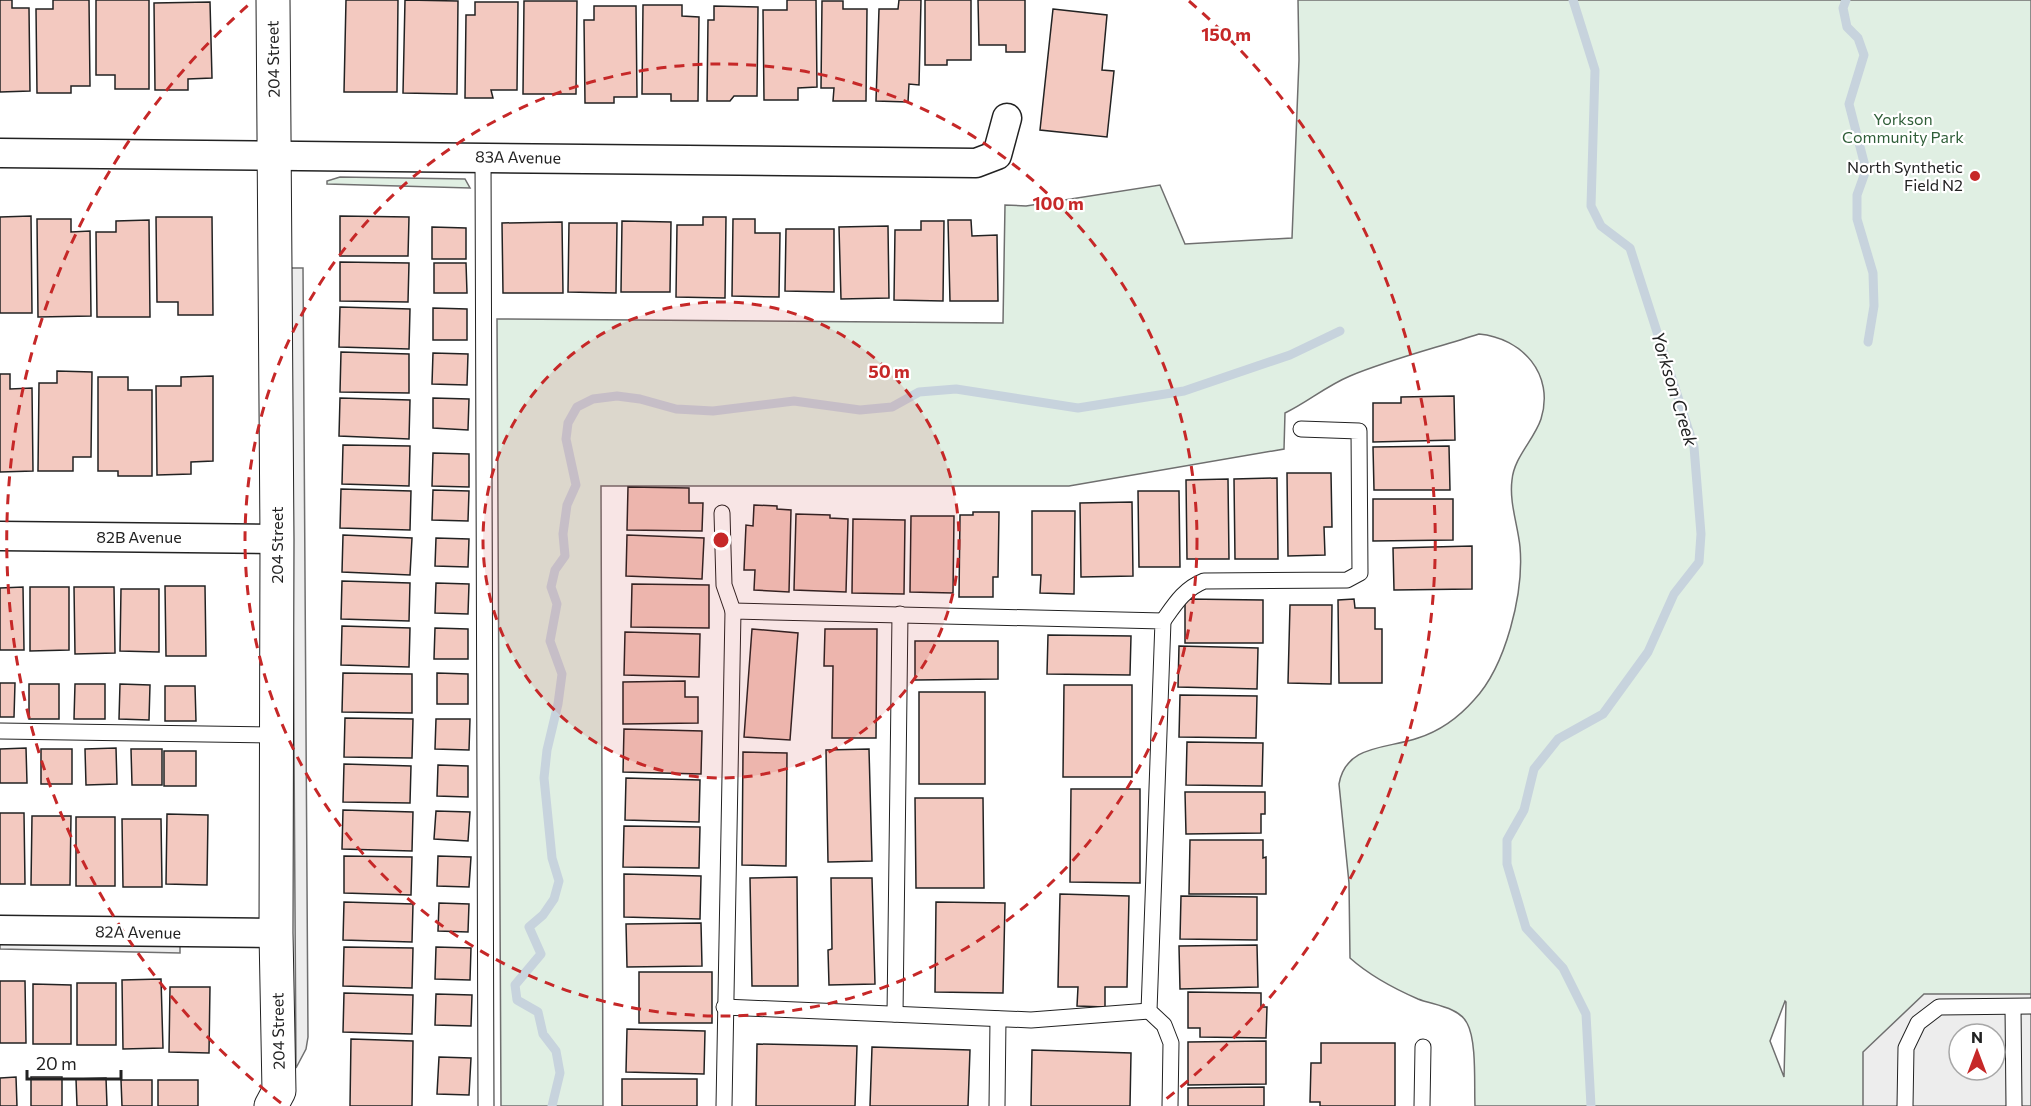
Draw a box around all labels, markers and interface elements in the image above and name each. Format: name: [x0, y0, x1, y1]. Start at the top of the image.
street label: 204 Street: [262, 20, 283, 98]
text: 150 m: [1201, 23, 1251, 45]
park label: Yorkson Community Park: [1842, 109, 1964, 146]
street label: 83A Avenue: [475, 146, 561, 167]
place label: North Synthetic Field N2: [1847, 157, 1963, 194]
marker: North Synthetic Field N2: [1968, 169, 1982, 183]
text: 100 m: [1032, 192, 1084, 214]
water label: Yorkson Creek: [1647, 329, 1703, 450]
text: 50 m: [868, 360, 910, 382]
street label: 204 Street: [267, 506, 286, 584]
street label: 82B Avenue: [96, 527, 182, 546]
centre of rings: [711, 530, 731, 550]
street label: 82A Avenue: [95, 921, 181, 942]
street label: 204 Street: [267, 992, 288, 1070]
north arrow: [1947, 1022, 2007, 1082]
text: N: [1971, 1027, 1983, 1046]
scale bar: [27, 1043, 122, 1081]
text: 20 m: [36, 1052, 77, 1074]

